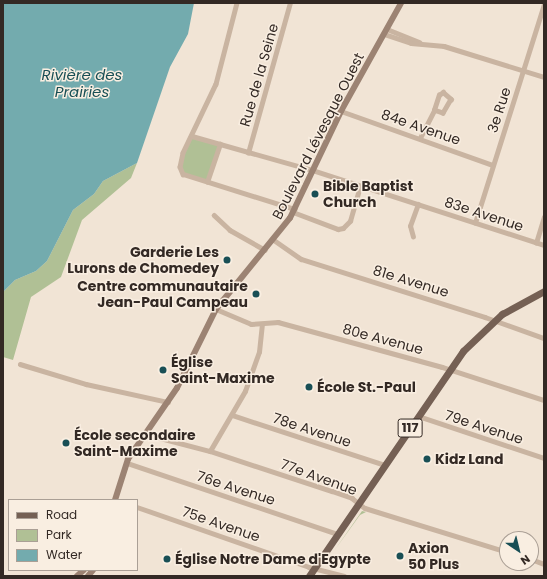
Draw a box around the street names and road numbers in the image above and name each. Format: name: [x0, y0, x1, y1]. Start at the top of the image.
street label: Rue de la Seine: [236, 22, 282, 128]
street label: Boulevard Lévesque Ouest: [269, 50, 367, 222]
street label: 3e Rue: [484, 85, 514, 135]
street label: 84e Avenue: [379, 106, 463, 148]
street label: 83e Avenue: [442, 193, 526, 235]
street label: 81e Avenue: [371, 262, 451, 300]
street label: 80e Avenue: [341, 320, 425, 358]
street label: 79e Avenue: [443, 406, 525, 448]
street label: 78e Avenue: [271, 409, 353, 451]
road number: 117: [397, 417, 423, 439]
street label: 77e Avenue: [278, 455, 360, 499]
street label: 76e Avenue: [195, 467, 277, 509]
street label: 75e Avenue: [180, 503, 262, 545]

